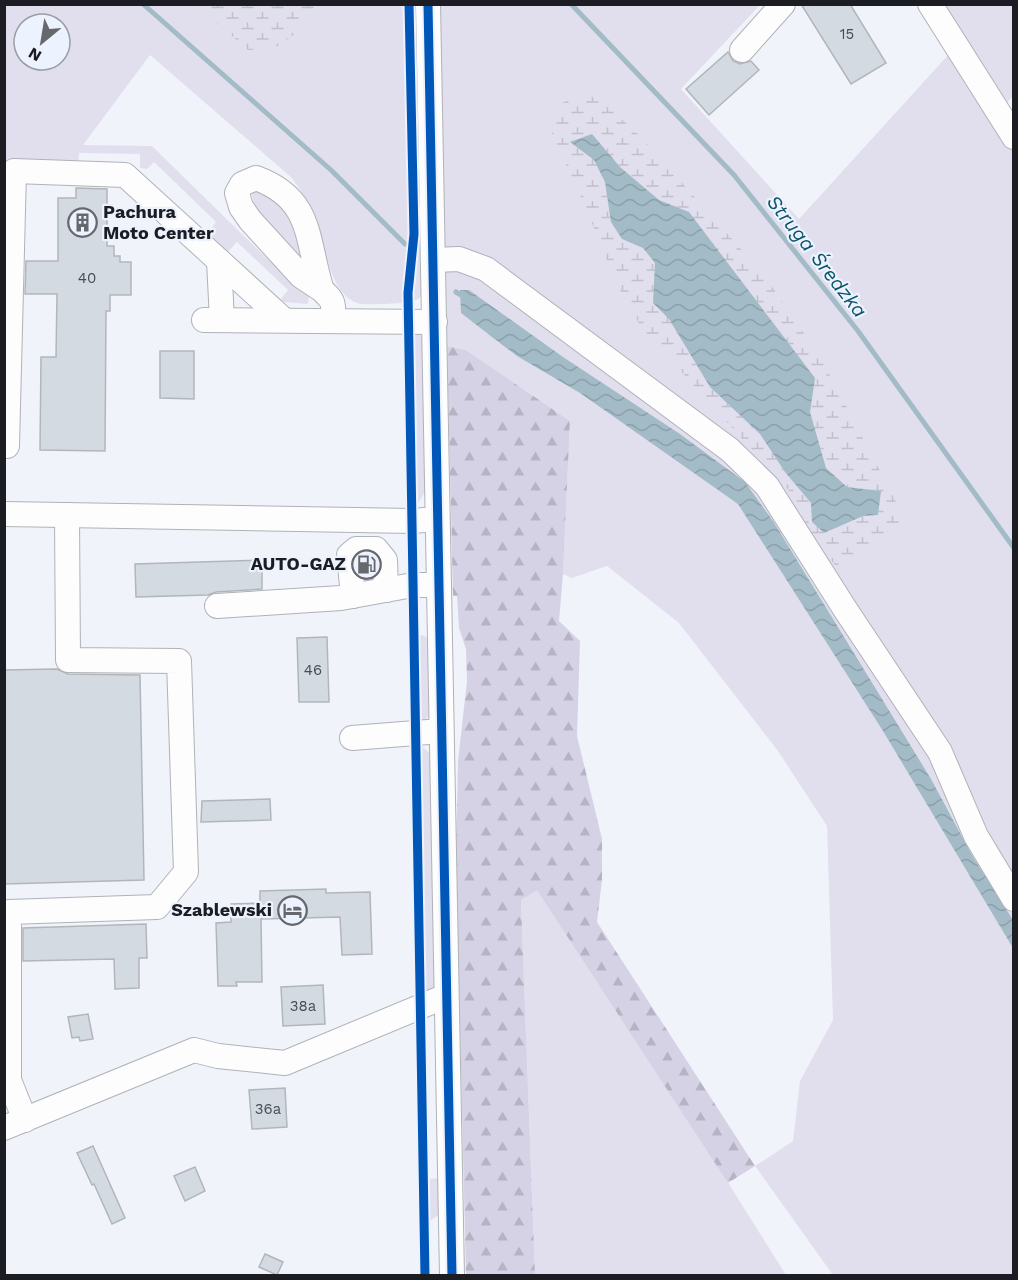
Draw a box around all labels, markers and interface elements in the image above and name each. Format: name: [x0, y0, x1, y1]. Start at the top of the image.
north arrow: [12, 12, 72, 72]
house number: 15: [840, 25, 854, 43]
text: N: [25, 43, 45, 66]
water label: Struga Średzka: [762, 190, 872, 322]
place label: Pachura Moto Center: [103, 201, 214, 243]
building icon: Pachura Moto Center: [66, 206, 98, 238]
house number: 40: [78, 269, 96, 287]
fuel station icon: AUTO-GAZ: [351, 548, 383, 580]
place label: AUTO-GAZ: [251, 553, 346, 574]
house number: 46: [304, 661, 322, 679]
hotel icon: Szablewski: [277, 894, 309, 926]
place label: Szablewski: [171, 899, 272, 920]
house number: 38a: [290, 997, 317, 1015]
house number: 36a: [255, 1100, 282, 1118]

